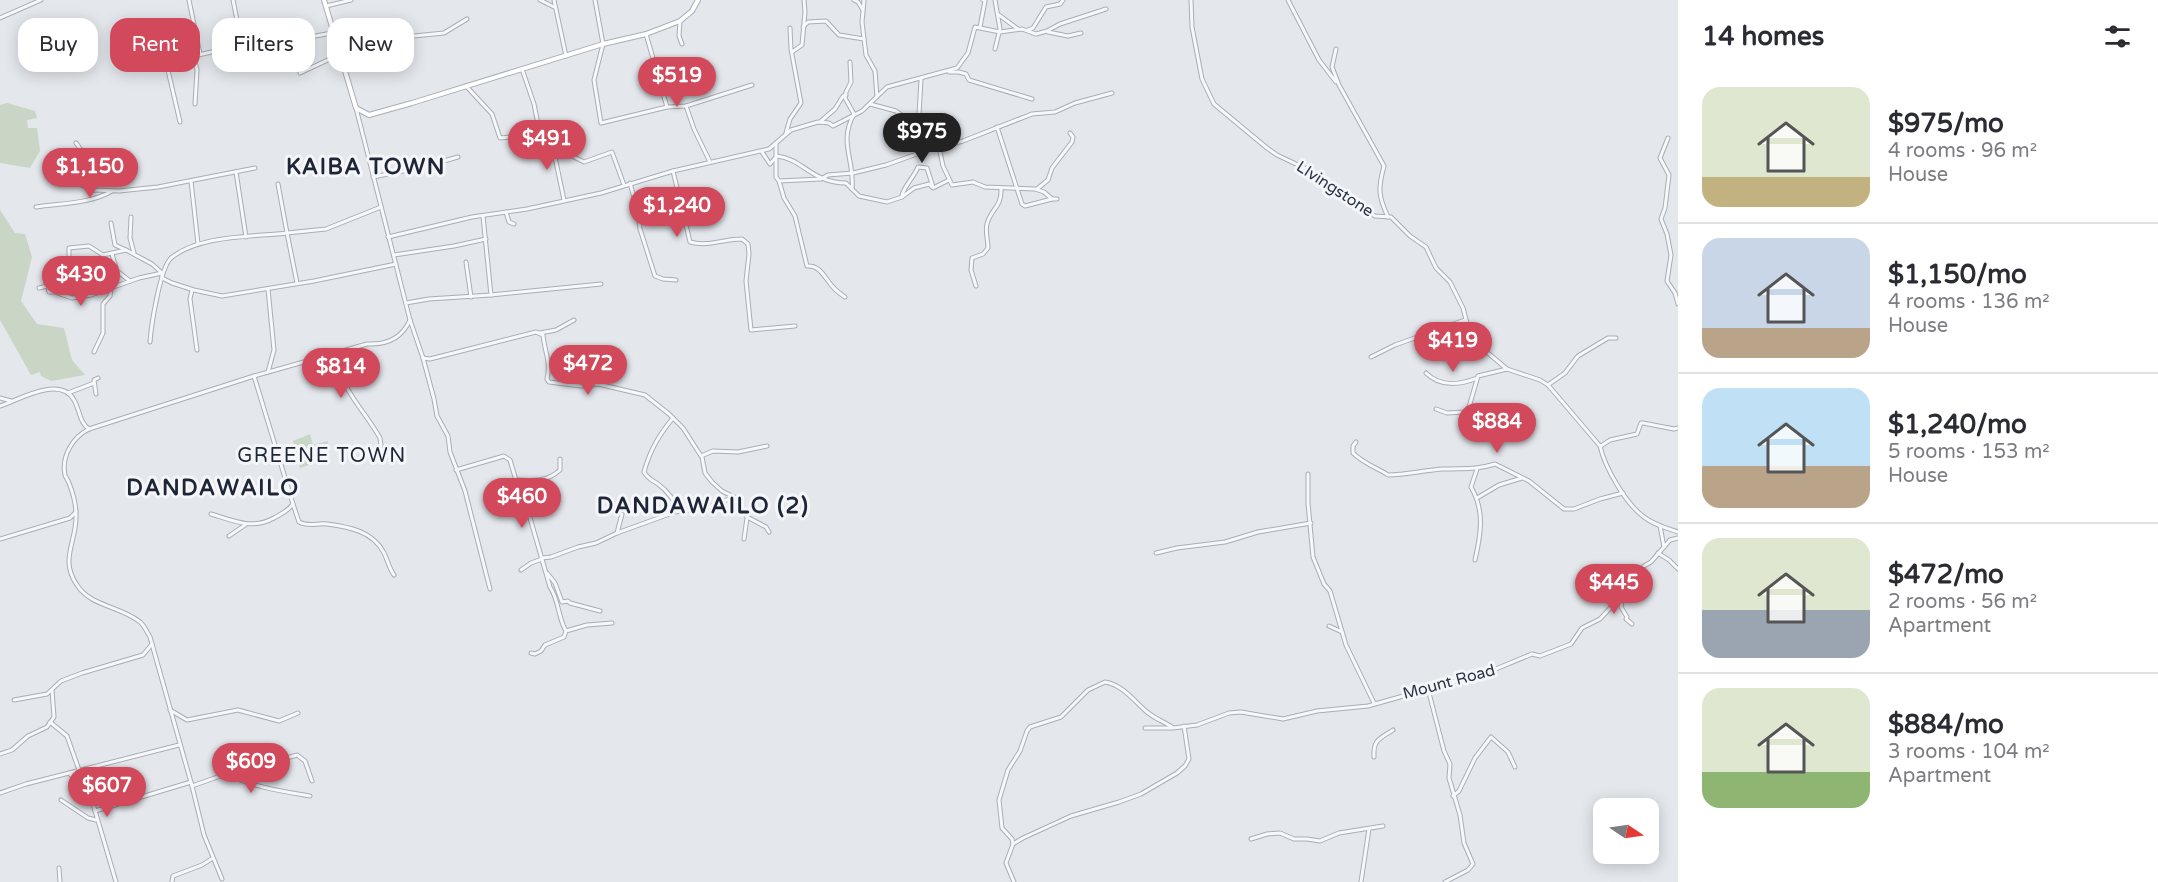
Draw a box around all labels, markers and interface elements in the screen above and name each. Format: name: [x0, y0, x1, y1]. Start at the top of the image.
chip: Buy: [18, 18, 98, 72]
chip: Rent: [110, 18, 200, 72]
chip: Filters: [212, 18, 315, 72]
chip: New: [327, 18, 414, 72]
icon: filters: [2101, 20, 2134, 53]
text: 14 homes: [1702, 21, 1824, 52]
pin: $519: [641, 57, 713, 108]
text: $519: [652, 64, 702, 88]
text: $975/mo: [1888, 108, 2004, 139]
icon: home: [1750, 111, 1822, 183]
pin: $975: [886, 113, 958, 164]
pin: $491: [511, 120, 583, 171]
text: $975: [897, 120, 947, 144]
text: $491: [522, 127, 572, 151]
text: 4 rooms · 96 m²: [1888, 139, 2037, 163]
pin: $1,150: [41, 148, 139, 199]
district label: KAIBA TOWN: [286, 154, 446, 180]
text: $1,150: [56, 155, 124, 179]
street label: LIvingstone: [1293, 157, 1377, 221]
text: House: [1888, 163, 1948, 187]
pin: $1,240: [628, 187, 726, 238]
text: $1,240: [643, 194, 711, 218]
pin: $430: [45, 256, 117, 307]
text: $1,150/mo: [1888, 259, 2027, 290]
icon: home: [1750, 262, 1822, 334]
text: $430: [56, 263, 106, 287]
text: 4 rooms · 136 m²: [1888, 290, 2050, 314]
text: House: [1888, 314, 1948, 338]
pin: $419: [1417, 322, 1489, 373]
text: $419: [1428, 329, 1478, 353]
pin: $472: [552, 345, 624, 396]
pin: $814: [305, 348, 377, 399]
text: $472: [563, 352, 613, 376]
text: $814: [316, 355, 366, 379]
pin: $884: [1461, 403, 1533, 454]
text: $1,240/mo: [1888, 409, 2027, 440]
text: $884: [1472, 410, 1522, 434]
icon: home: [1750, 412, 1822, 484]
text: 5 rooms · 153 m²: [1888, 440, 2050, 464]
district label: GREENE TOWN: [237, 444, 407, 468]
text: House: [1888, 464, 1948, 488]
district label: DANDAWAILO: [126, 475, 300, 501]
pin: $460: [486, 478, 558, 529]
text: $460: [497, 485, 547, 509]
district label: DANDAWAILO (2): [597, 493, 809, 519]
text: $472/mo: [1888, 559, 2004, 590]
icon: home: [1750, 562, 1822, 634]
pin: $445: [1578, 564, 1650, 615]
text: $445: [1589, 571, 1639, 595]
text: 2 rooms · 56 m²: [1888, 590, 2037, 614]
text: Apartment: [1888, 614, 1991, 638]
street label: Mount Road: [1401, 660, 1497, 704]
text: $884/mo: [1888, 709, 2004, 740]
icon: home: [1750, 712, 1822, 784]
text: 3 rooms · 104 m²: [1888, 740, 2050, 764]
pin: $609: [215, 743, 287, 794]
text: $609: [226, 750, 276, 774]
text: Apartment: [1888, 764, 1991, 788]
pin: $607: [71, 767, 143, 818]
text: $607: [82, 774, 132, 798]
north arrow: [1593, 798, 1659, 864]
map controls: [1593, 798, 1659, 864]

